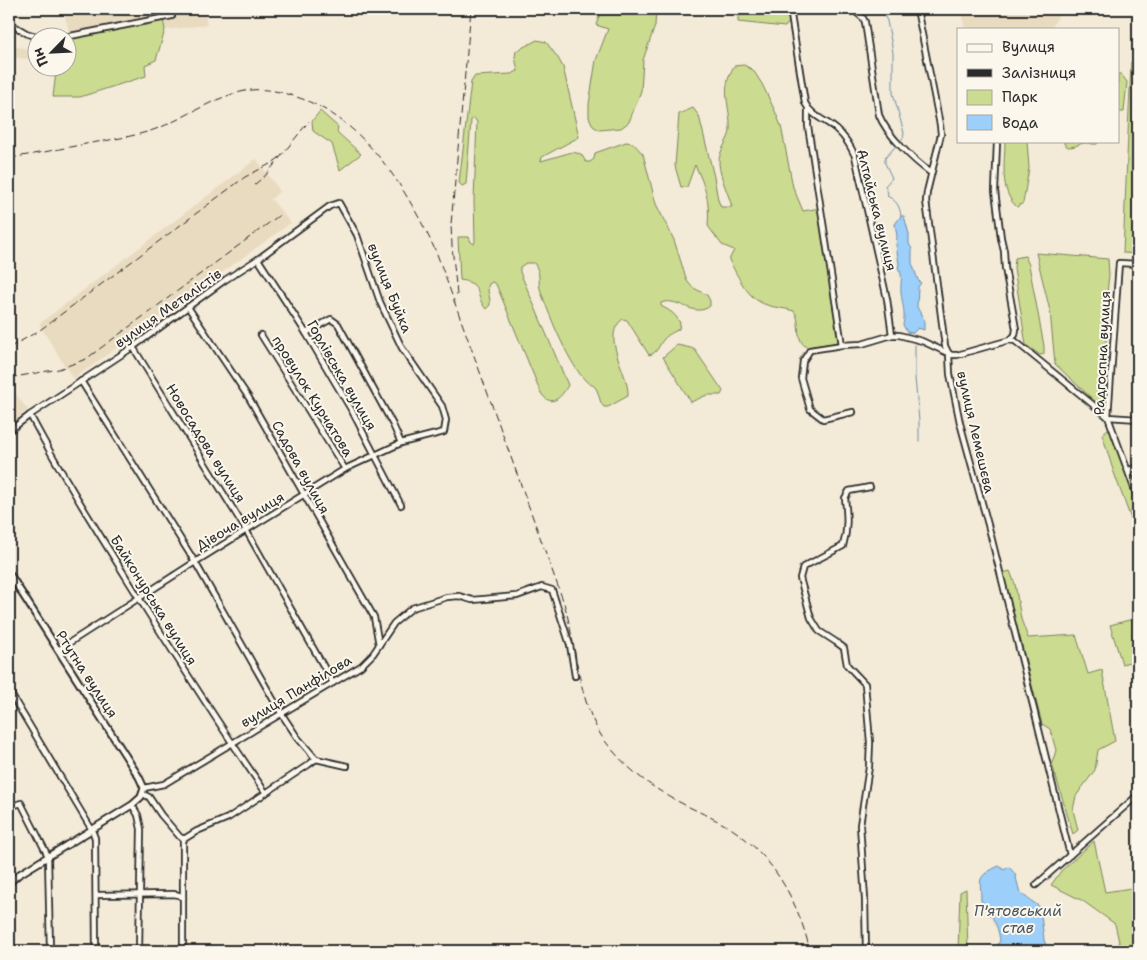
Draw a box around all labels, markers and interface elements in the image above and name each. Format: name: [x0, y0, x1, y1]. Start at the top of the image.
north arrow: [28, 28, 78, 78]
legend: [957, 28, 1120, 142]
text: Вулиця: [1002, 37, 1055, 57]
text: Пн: [28, 45, 52, 69]
text: Залізниця: [1002, 63, 1076, 83]
text: Парк: [1002, 87, 1038, 107]
text: Вода: [1002, 113, 1039, 133]
street label: Алтайська вулиця: [853, 147, 901, 273]
street label: вулиця Буйка: [364, 240, 416, 336]
street label: вулиця Металістів: [111, 264, 225, 352]
street label: Радгоспна вулиця: [1090, 290, 1114, 416]
street label: Горлівська вулиця: [303, 317, 381, 433]
street label: провулок Курчатова: [268, 332, 358, 460]
street label: вулиця Лемешєва: [953, 369, 999, 495]
street label: Новосадова вулиця: [162, 380, 250, 506]
street label: Садова вулиця: [268, 417, 334, 517]
street label: Дівоча вулиця: [193, 488, 287, 554]
street label: Байконурська вулиця: [107, 532, 201, 668]
street label: Ртутна вулиця: [52, 627, 122, 721]
street label: вулиця Панфілова: [237, 651, 355, 731]
water label: П'ятовський став: [974, 901, 1062, 938]

